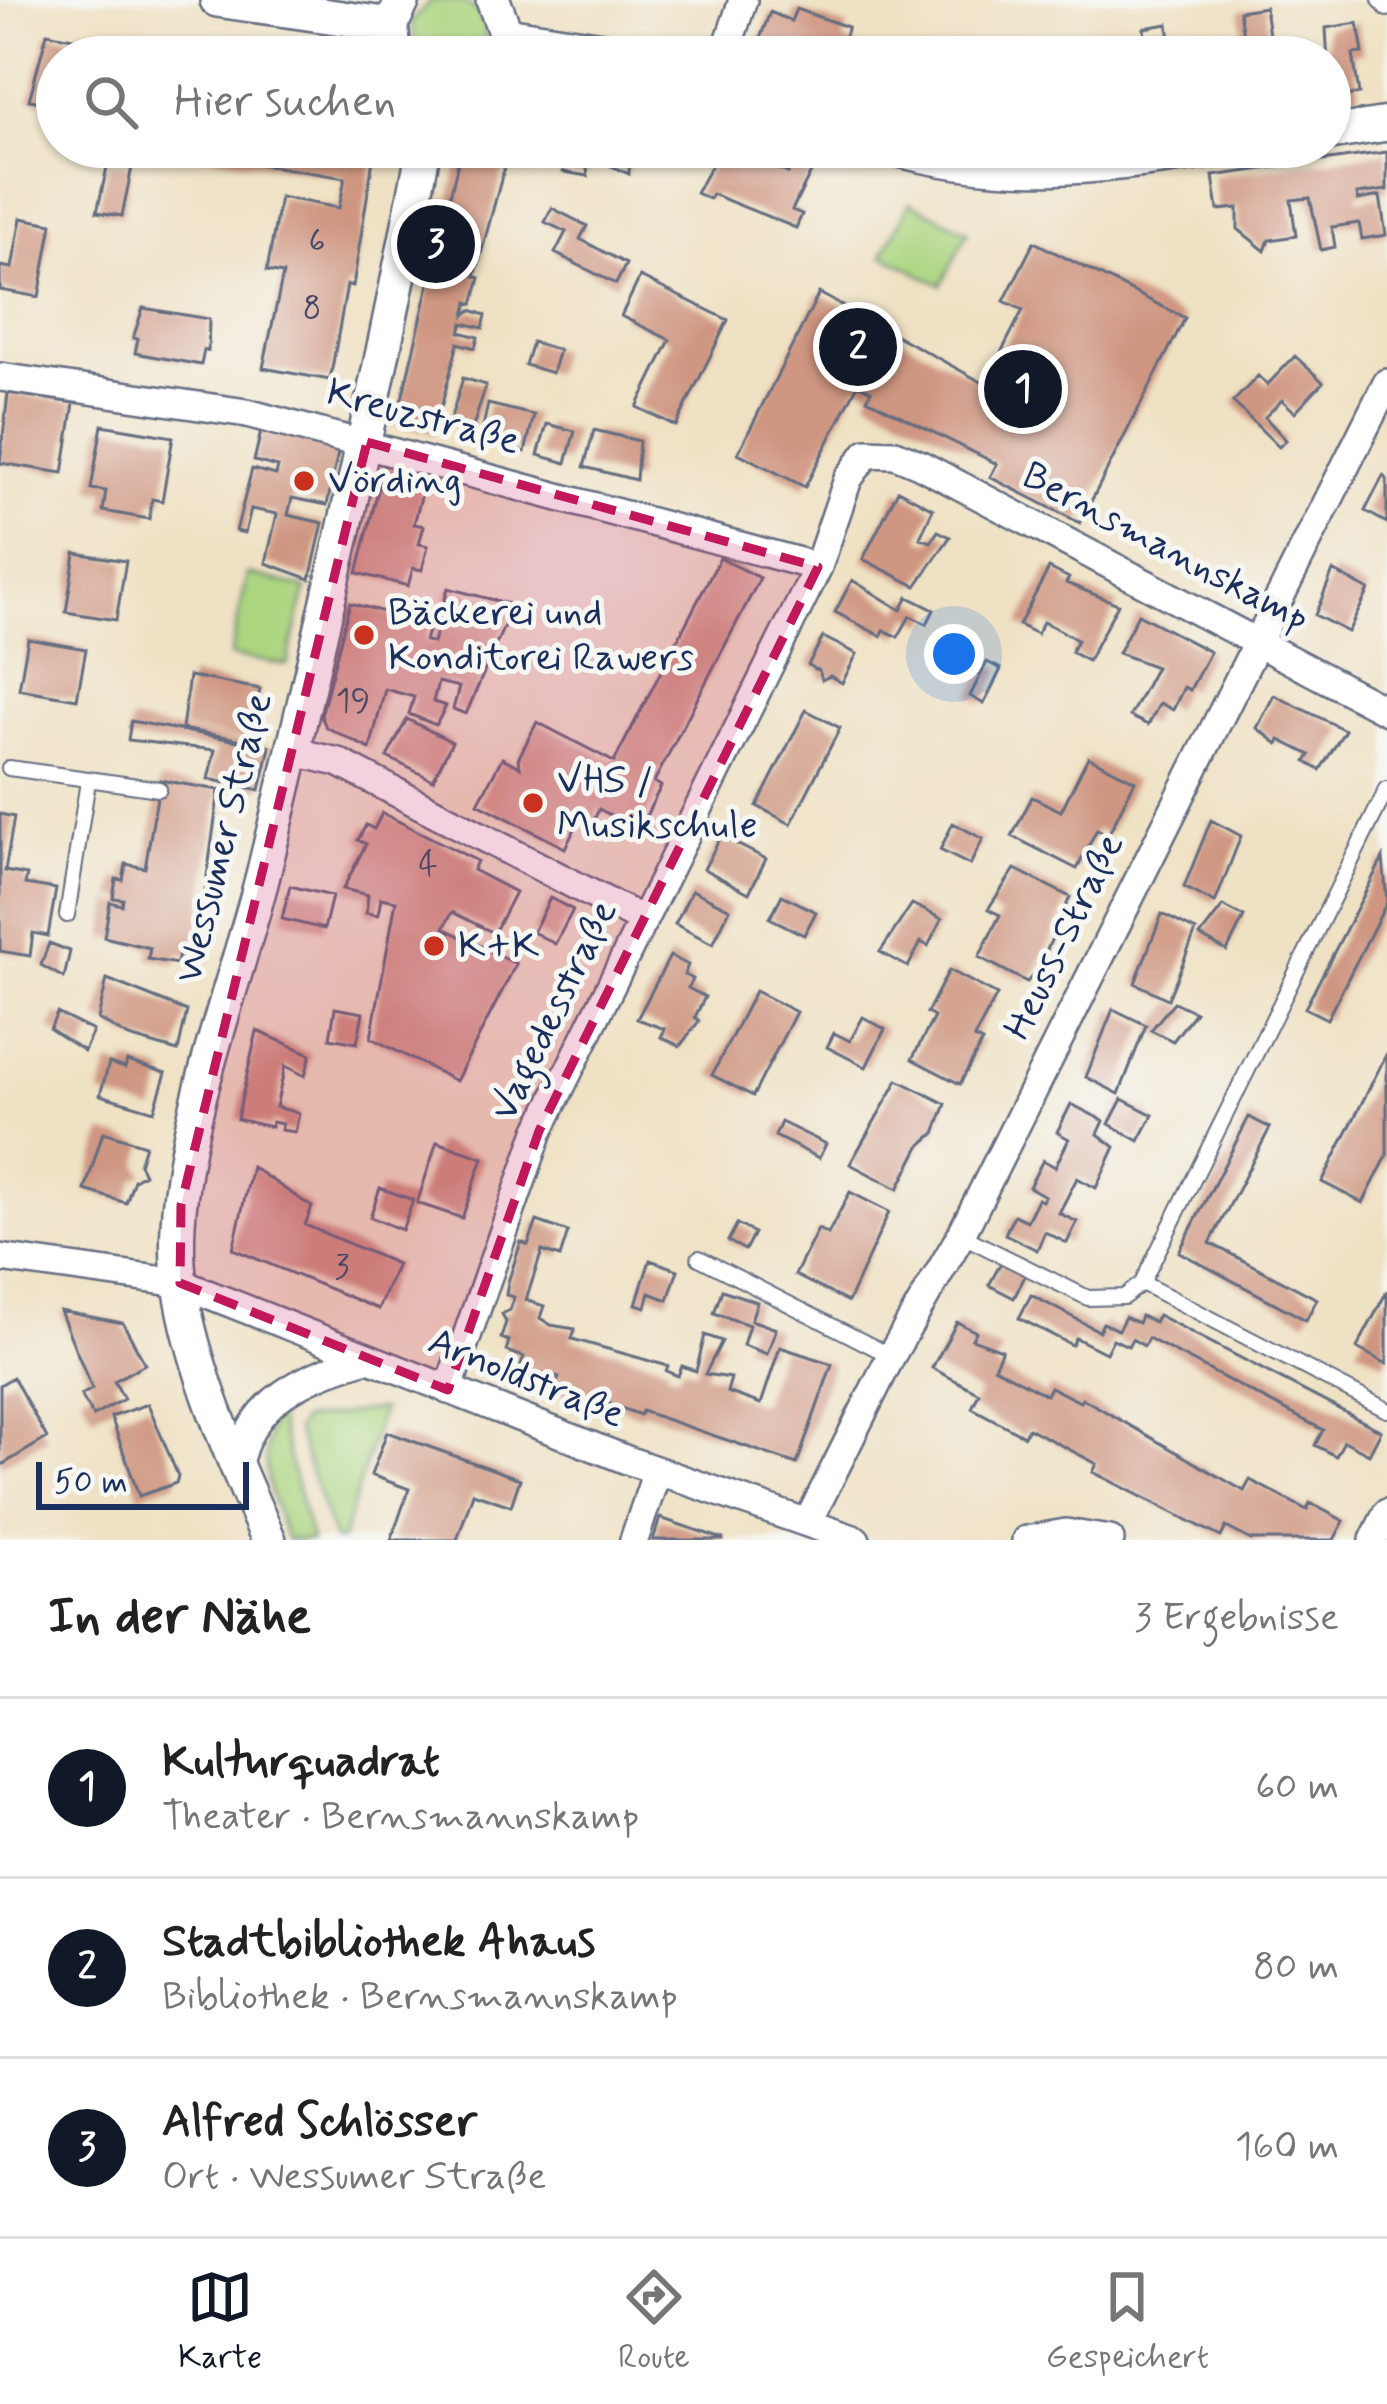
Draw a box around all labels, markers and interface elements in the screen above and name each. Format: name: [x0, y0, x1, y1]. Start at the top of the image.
search box: [36, 36, 1351, 168]
icon: search: [78, 69, 144, 135]
text: Hier suchen: [174, 73, 396, 132]
pin: 3: [397, 199, 475, 289]
house number: 6: [309, 220, 325, 264]
house number: 8: [303, 287, 321, 331]
pin: 2: [819, 302, 897, 392]
pin: 1: [984, 344, 1062, 434]
street label: Kreuzstraße: [321, 368, 525, 468]
street label: Bernsmannskamp: [1013, 451, 1317, 645]
place label: Vörding: [328, 456, 462, 507]
marker: Vörding: [291, 468, 317, 494]
place label: Bäckerei und Konditorei Rawers: [388, 588, 694, 684]
marker: Bäckerei und Konditorei Rawers: [351, 622, 377, 648]
your location: [924, 624, 984, 684]
house number: 19: [336, 680, 370, 724]
street label: Wessumer Straße: [164, 688, 286, 988]
place label: VHS / Musikschule: [557, 756, 758, 852]
marker: VHS / Musikschule: [520, 790, 546, 816]
street label: Heuss-Straße: [993, 825, 1137, 1049]
house number: 4: [418, 843, 438, 887]
street label: Vagedesstraße: [480, 892, 633, 1131]
place label: K+K: [458, 921, 540, 972]
marker: K+K: [421, 933, 447, 959]
house number: 3: [335, 1246, 350, 1290]
street label: Arnoldstraße: [420, 1317, 632, 1441]
scale bar: [36, 1456, 249, 1509]
text: 50 m: [54, 1461, 128, 1505]
text: In der Nähe: [48, 1585, 311, 1651]
text: 3 Ergebnisse: [1134, 1593, 1339, 1644]
text: Kulturquadrat: [162, 1733, 440, 1792]
text: 1: [78, 1762, 96, 1813]
text: 60 m: [1255, 1762, 1339, 1813]
text: Theater · Bernsmannskamp: [162, 1792, 639, 1843]
text: Stadtbibliothek Ahaus: [162, 1913, 595, 1972]
text: 2: [77, 1942, 97, 1993]
text: 80 m: [1253, 1942, 1339, 1993]
text: Bibliothek · Bernsmannskamp: [162, 1972, 678, 2023]
text: Alfred Schlösser: [162, 2093, 477, 2152]
text: 3: [78, 2122, 96, 2173]
text: 160 m: [1235, 2122, 1339, 2173]
text: Ort · Wessumer Straße: [162, 2152, 546, 2203]
tab: Karte: [178, 2264, 262, 2380]
tab: Route: [618, 2264, 690, 2380]
tab: Gespeichert: [1046, 2264, 1209, 2380]

